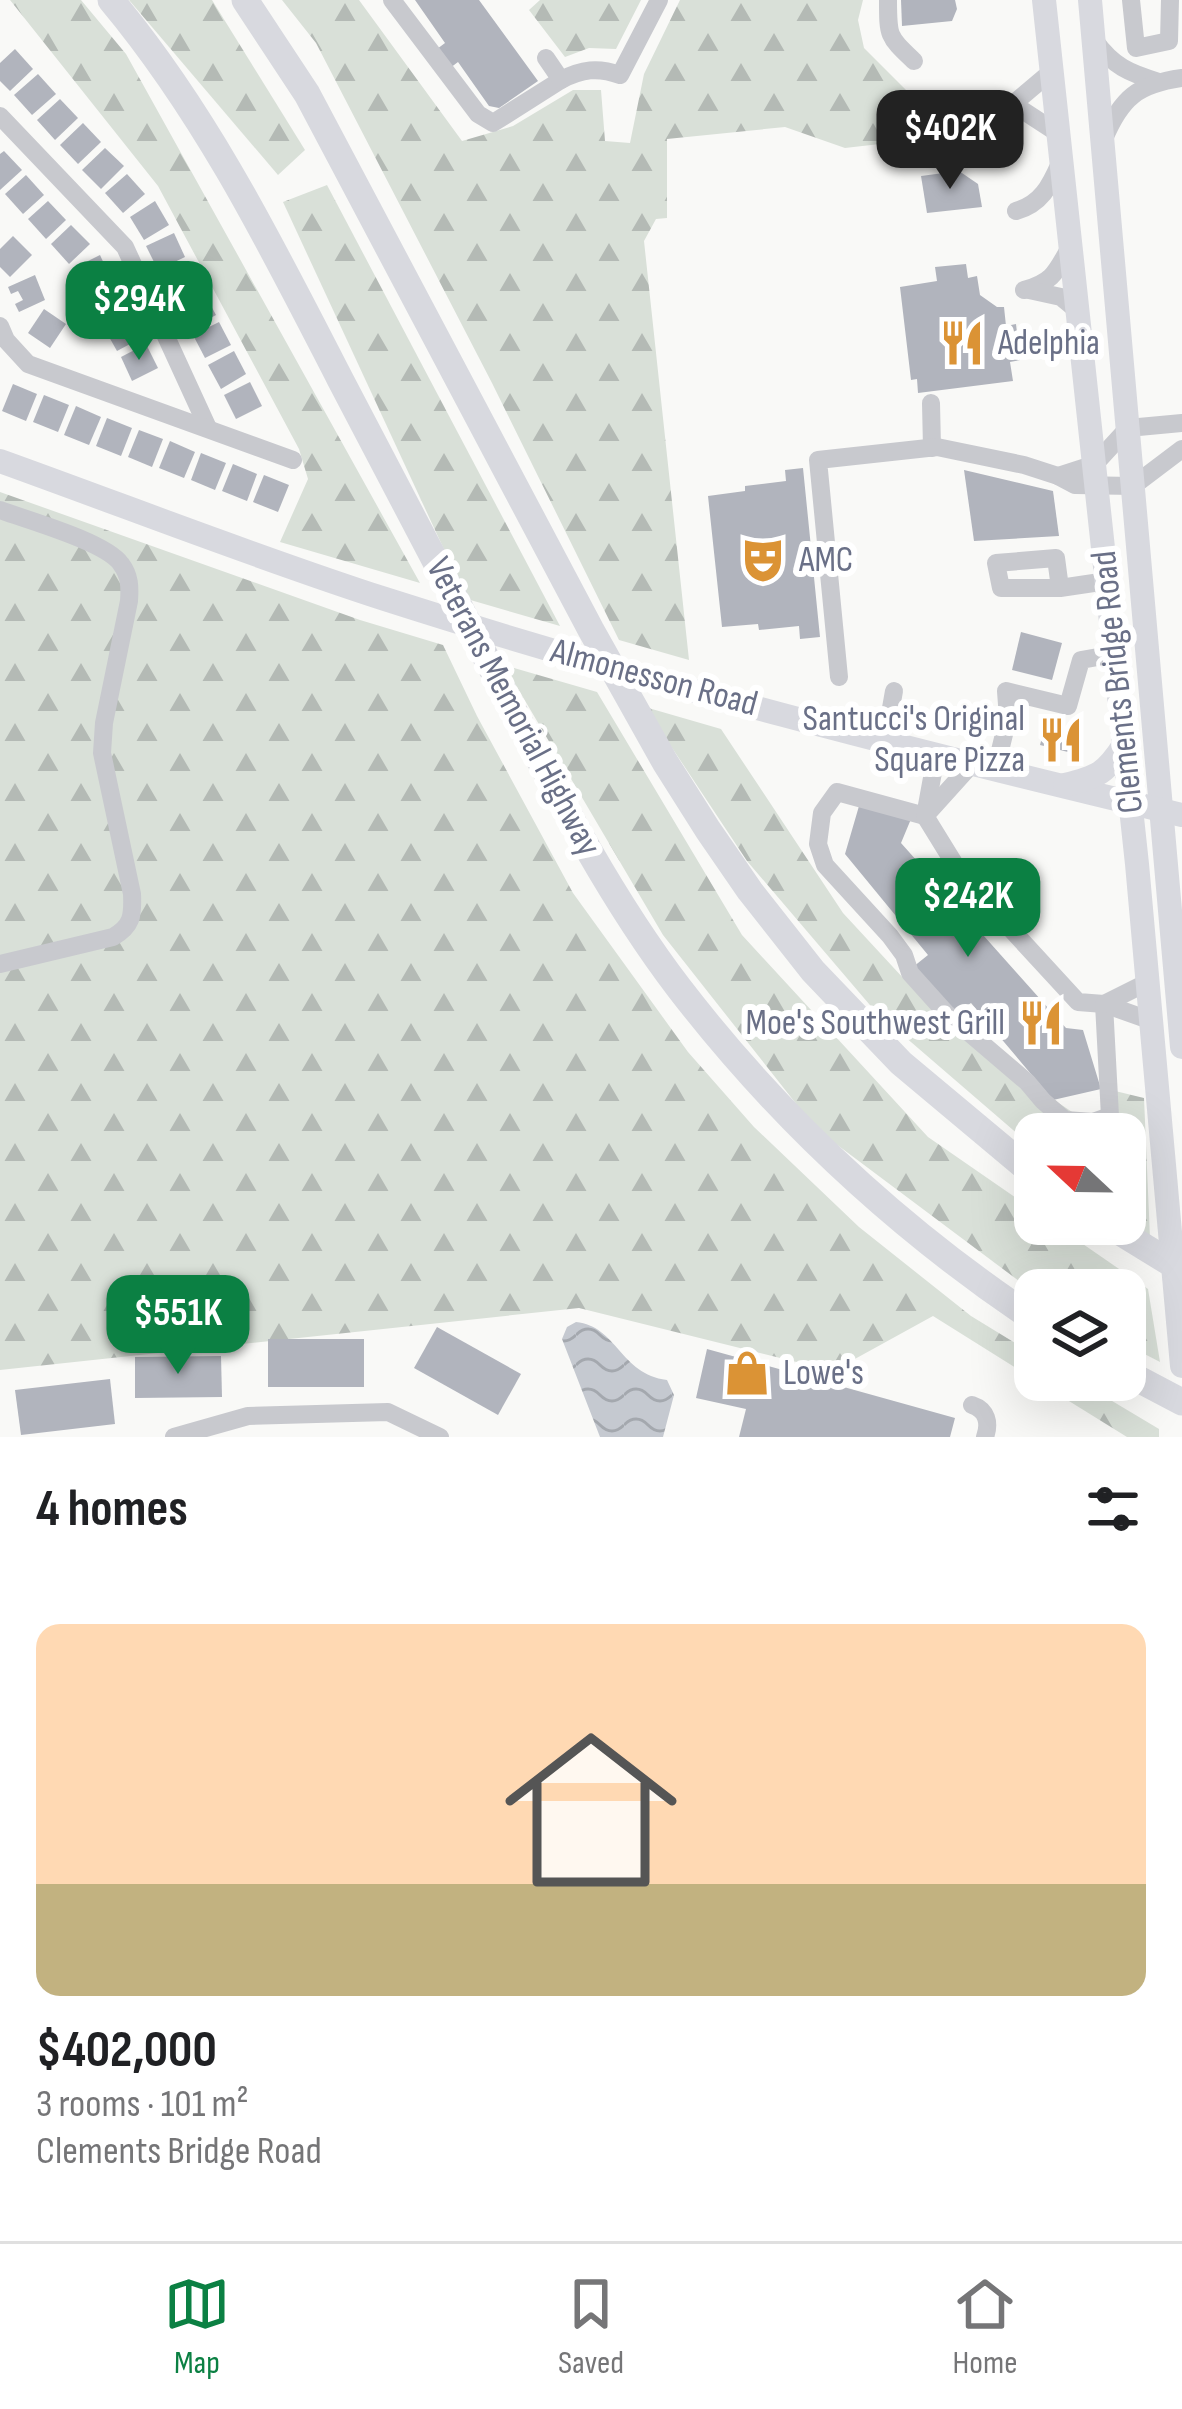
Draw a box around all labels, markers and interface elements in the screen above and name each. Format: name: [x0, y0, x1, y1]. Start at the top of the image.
pin: $402K: [866, 90, 1034, 192]
text: $402K: [904, 105, 997, 152]
pin: $294K: [55, 261, 223, 363]
text: $294K: [93, 276, 185, 323]
restaurant icon: Adelphia: [937, 318, 987, 368]
place label: Adelphia: [997, 322, 1100, 365]
theatre icon: AMC: [738, 535, 788, 585]
place label: AMC: [798, 539, 853, 582]
street label: Clements Bridge Road: [1083, 549, 1153, 815]
street label: Veterans Memorial Highway: [416, 551, 610, 864]
street label: Almonesson Road: [545, 630, 762, 726]
place label: Santucci's Original Square Pizza: [803, 698, 1025, 782]
restaurant icon: Santucci's Original Square Pizza: [1036, 715, 1086, 765]
pin: $242K: [884, 858, 1052, 960]
text: $242K: [922, 873, 1014, 920]
restaurant icon: Moe's Southwest Grill: [1016, 998, 1066, 1048]
place label: Moe's Southwest Grill: [746, 1002, 1005, 1045]
north arrow: [1014, 1113, 1146, 1245]
map controls: [1014, 1113, 1146, 1401]
button: layers: [1014, 1269, 1146, 1401]
pin: $551K: [94, 1275, 262, 1377]
text: $551K: [133, 1290, 223, 1337]
shop icon: Lowe's: [722, 1348, 772, 1398]
place label: Lowe's: [783, 1352, 864, 1395]
icon: filters: [1080, 1476, 1146, 1542]
text: 4 homes: [36, 1479, 188, 1540]
icon: home: [483, 1702, 699, 1918]
text: $402,000: [36, 2020, 217, 2081]
text: 3 rooms · 101 m²: [36, 2081, 249, 2128]
text: Clements Bridge Road: [36, 2128, 322, 2175]
tab: Map: [164, 2271, 230, 2383]
tab: Saved: [558, 2271, 624, 2383]
tab: Home: [952, 2271, 1018, 2383]

